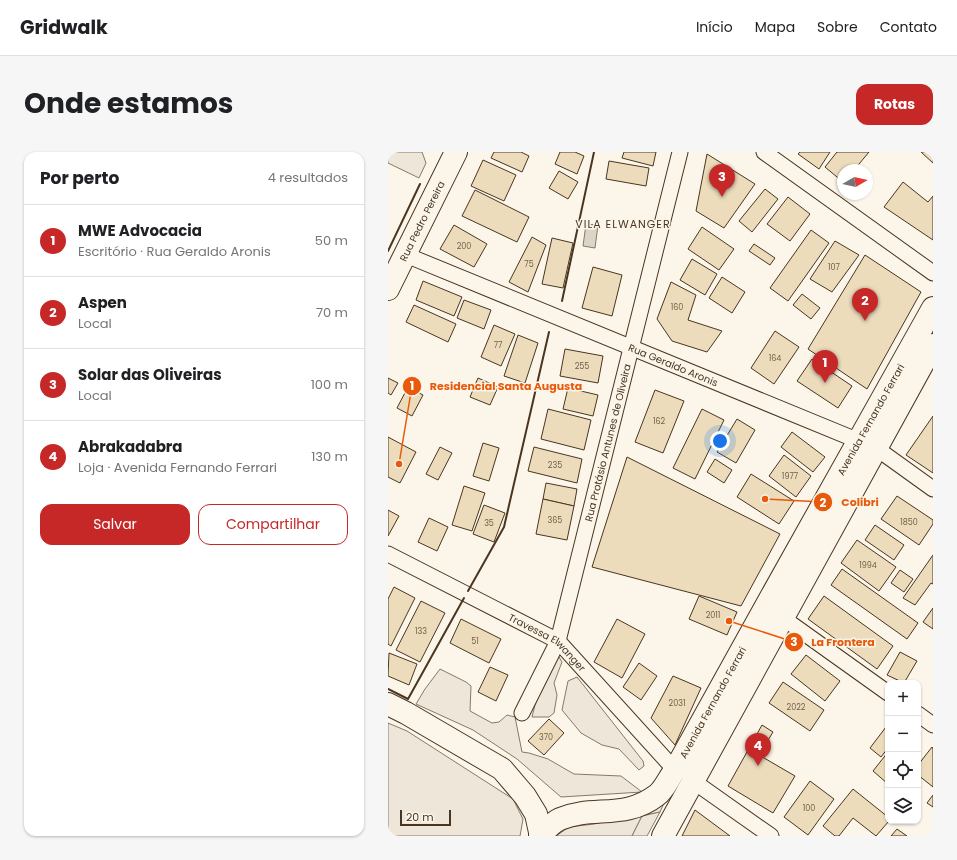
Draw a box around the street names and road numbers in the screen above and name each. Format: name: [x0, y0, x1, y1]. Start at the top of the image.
street label: Rua Pedro Pereira: [395, 178, 448, 264]
street label: Rua Geraldo Aronis: [626, 340, 720, 390]
street label: Avenida Fernando Ferrari: [833, 361, 908, 478]
street label: Rua Protásio Antunes de Oliveira: [581, 362, 634, 523]
street label: Travessa Elwanger: [506, 609, 590, 675]
street label: Avenida Fernando Ferrari: [676, 644, 750, 761]

